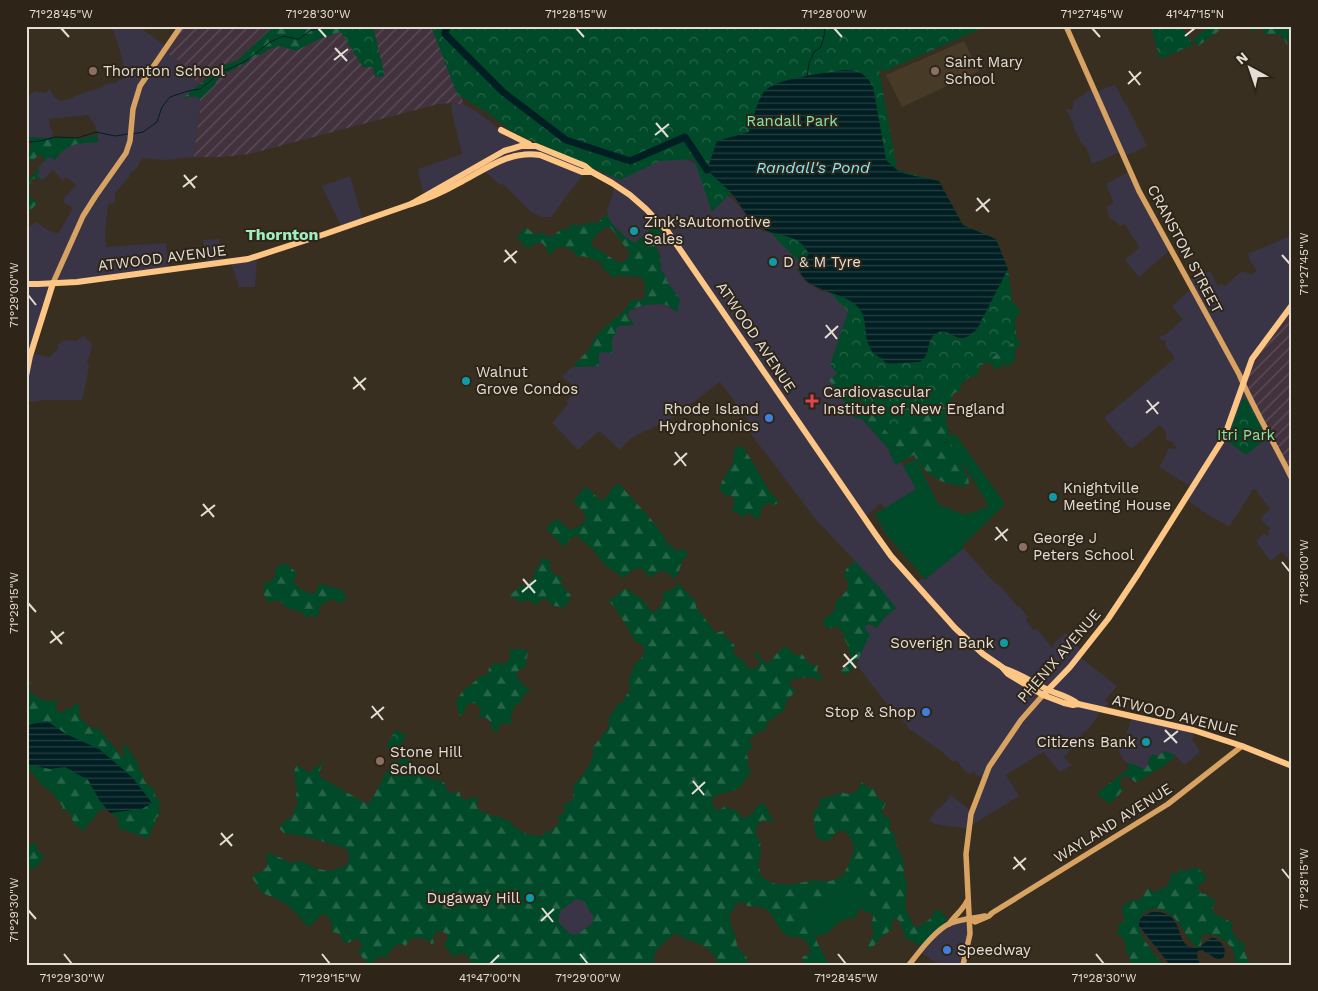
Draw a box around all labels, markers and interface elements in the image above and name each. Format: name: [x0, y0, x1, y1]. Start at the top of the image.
text: 71°28'45"W: [29, 7, 93, 21]
text: 71°28'30"W: [286, 7, 351, 21]
text: 71°28'15"W: [545, 7, 608, 21]
text: 71°28'00"W: [801, 7, 867, 21]
text: 71°27'45"W: [1061, 7, 1124, 21]
text: 41°47'15"N: [1166, 7, 1224, 21]
north arrow: [1226, 42, 1276, 92]
text: N: [1233, 49, 1251, 68]
place label: Saint Mary School: [945, 53, 1023, 88]
place label: Thornton School: [103, 62, 225, 80]
marker: Thornton School: [87, 65, 99, 77]
marker: Saint Mary School: [929, 65, 941, 77]
park label: Randall Park: [746, 112, 838, 130]
water label: Randall's Pond: [756, 158, 871, 177]
street label: CRANSTON STREET: [1144, 182, 1226, 316]
place label: Zink'sAutomotive Sales: [644, 213, 771, 248]
district label: Thornton: [245, 225, 319, 244]
marker: Zink'sAutomotive Sales: [628, 225, 640, 237]
text: 71°27'45"W: [1297, 232, 1311, 295]
street label: ATWOOD AVENUE: [97, 241, 227, 275]
place label: D & M Tyre: [783, 253, 861, 271]
marker: D & M Tyre: [767, 256, 779, 268]
text: 71°29'00"W: [7, 262, 21, 328]
street label: ATWOOD AVENUE: [712, 278, 800, 396]
place label: Walnut Grove Condos: [476, 363, 578, 398]
marker: Walnut Grove Condos: [460, 375, 472, 387]
place label: Cardiovascular Institute of New England: [823, 383, 1005, 418]
marker: Cardiovascular Institute of New England: [805, 394, 819, 408]
place label: Rhode Island Hydrophonics: [659, 400, 759, 435]
marker: Rhode Island Hydrophonics: [763, 412, 775, 424]
park label: Itri Park: [1217, 426, 1276, 444]
place label: Knightville Meeting House: [1063, 479, 1171, 514]
marker: Knightville Meeting House: [1047, 491, 1059, 503]
place label: George J Peters School: [1033, 529, 1135, 564]
text: 71°28'00"W: [1297, 539, 1311, 605]
marker: George J Peters School: [1017, 541, 1029, 553]
text: 71°29'15"W: [7, 571, 21, 634]
street label: PHENIX AVENUE: [1013, 606, 1105, 706]
place label: Soverign Bank: [890, 634, 994, 652]
marker: Soverign Bank: [998, 637, 1010, 649]
street label: ATWOOD AVENUE: [1110, 691, 1240, 739]
place label: Stop & Shop: [825, 703, 916, 721]
marker: Stop & Shop: [920, 706, 932, 718]
place label: Citizens Bank: [1037, 733, 1136, 751]
marker: Citizens Bank: [1140, 736, 1152, 748]
place label: Stone Hill School: [390, 743, 463, 778]
marker: Stone Hill School: [374, 755, 386, 767]
street label: WAYLAND AVENUE: [1051, 779, 1175, 867]
text: 71°28'15"W: [1297, 847, 1311, 910]
text: 71°29'30"W: [7, 877, 21, 942]
place label: Dugaway Hill: [427, 889, 520, 907]
marker: Dugaway Hill: [524, 892, 536, 904]
place label: Speedway: [957, 941, 1031, 959]
marker: Speedway: [941, 944, 953, 956]
text: 71°29'30"W: [40, 971, 105, 985]
text: 71°29'15"W: [299, 971, 362, 985]
text: 41°47'00"N: [459, 971, 521, 985]
text: 71°29'00"W: [555, 971, 621, 985]
text: 71°28'45"W: [814, 971, 878, 985]
text: 71°28'30"W: [1072, 971, 1137, 985]

